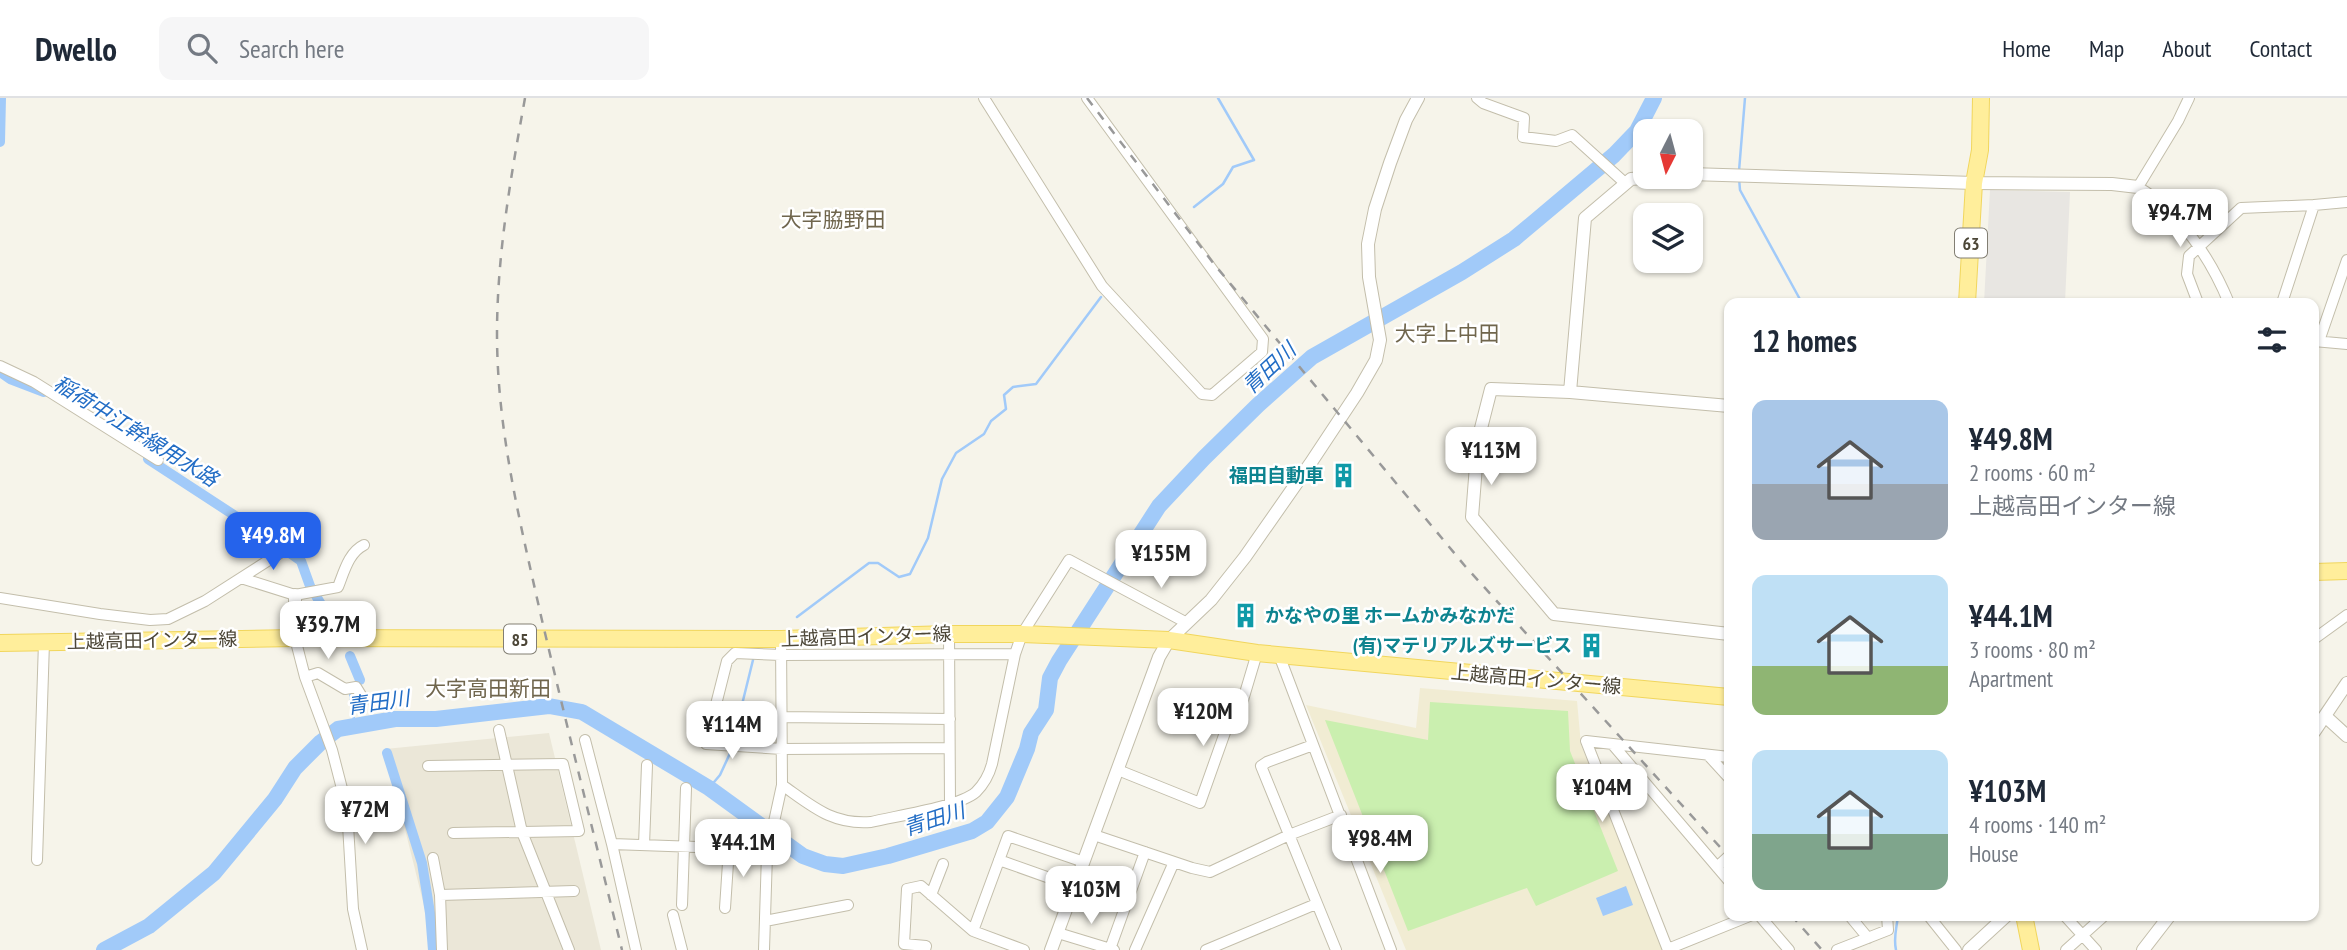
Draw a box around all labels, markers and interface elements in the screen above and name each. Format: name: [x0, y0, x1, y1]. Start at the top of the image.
search box: [159, 17, 649, 80]
text: Dwello: [35, 27, 117, 70]
icon: search: [183, 29, 221, 67]
text: Search here: [239, 32, 345, 65]
text: Home: [2002, 33, 2051, 64]
text: Map: [2089, 33, 2124, 64]
text: About: [2162, 33, 2211, 64]
text: Contact: [2249, 33, 2312, 64]
north arrow: [1633, 119, 1703, 189]
map controls: [1633, 119, 1703, 273]
pin: ¥94.7M: [2123, 190, 2237, 249]
text: ¥94.7M: [2148, 197, 2212, 226]
button: layers: [1633, 203, 1703, 273]
district label: 大字脇野田: [781, 206, 886, 233]
road number: 63: [1955, 228, 1987, 258]
district label: 大字上中田: [1395, 320, 1500, 347]
text: 12 homes: [1752, 321, 1857, 360]
icon: filters: [2253, 321, 2291, 359]
water label: 青田川: [1237, 335, 1303, 399]
water label: 稲荷中江幹線用水路: [49, 369, 225, 494]
text: ¥49.8M: [1969, 419, 2053, 458]
pin: ¥113M: [1442, 428, 1540, 487]
icon: home: [1808, 428, 1892, 512]
text: ¥113M: [1461, 435, 1521, 464]
text: 2 rooms · 60 m²: [1969, 458, 2096, 487]
building icon: 福田自動車: [1330, 461, 1358, 489]
place label: 福田自動車: [1229, 463, 1324, 487]
text: 上越高田インター線: [1969, 491, 2176, 520]
pin: ¥49.8M: [216, 512, 330, 572]
text: ¥49.8M: [241, 520, 305, 549]
pin: ¥155M: [1112, 531, 1210, 590]
text: ¥155M: [1131, 538, 1191, 567]
text: ¥44.1M: [1969, 596, 2053, 635]
building icon: かなやの里 ホームかみなかだ: [1231, 601, 1259, 629]
pin: ¥39.7M: [271, 602, 385, 661]
place label: かなやの里 ホームかみなかだ: [1265, 603, 1515, 627]
icon: home: [1808, 603, 1892, 687]
text: ¥39.7M: [296, 609, 360, 638]
street label: 上越高田インター線: [780, 621, 952, 651]
road number: 85: [504, 624, 536, 654]
street label: 上越高田インター線: [66, 627, 238, 653]
building icon: (有)マテリアルズサービス: [1578, 631, 1606, 659]
place label: (有)マテリアルズサービス: [1353, 633, 1572, 657]
text: 3 rooms · 80 m²: [1969, 635, 2096, 664]
street label: 上越高田インター線: [1450, 660, 1622, 698]
text: Apartment: [1969, 664, 2053, 693]
district label: 大字高田新田: [425, 675, 551, 702]
water label: 青田川: [345, 684, 413, 720]
pin: ¥120M: [1154, 688, 1252, 748]
text: ¥120M: [1173, 696, 1233, 725]
pin: ¥114M: [683, 702, 781, 761]
text: ¥114M: [702, 709, 762, 738]
pin: ¥104M: [1553, 764, 1651, 824]
text: ¥103M: [1969, 771, 2046, 810]
text: ¥104M: [1572, 772, 1632, 801]
icon: home: [1808, 778, 1892, 862]
pin: ¥72M: [324, 786, 406, 846]
text: ¥72M: [341, 794, 389, 823]
water label: 青田川: [900, 796, 970, 842]
text: 4 rooms · 140 m²: [1969, 810, 2106, 839]
pin: ¥98.4M: [1323, 816, 1437, 875]
pin: ¥44.1M: [686, 820, 800, 879]
text: ¥98.4M: [1348, 823, 1412, 852]
text: ¥44.1M: [711, 827, 775, 856]
text: House: [1969, 839, 2019, 868]
pin: ¥103M: [1042, 866, 1140, 926]
text: ¥103M: [1061, 874, 1121, 903]

